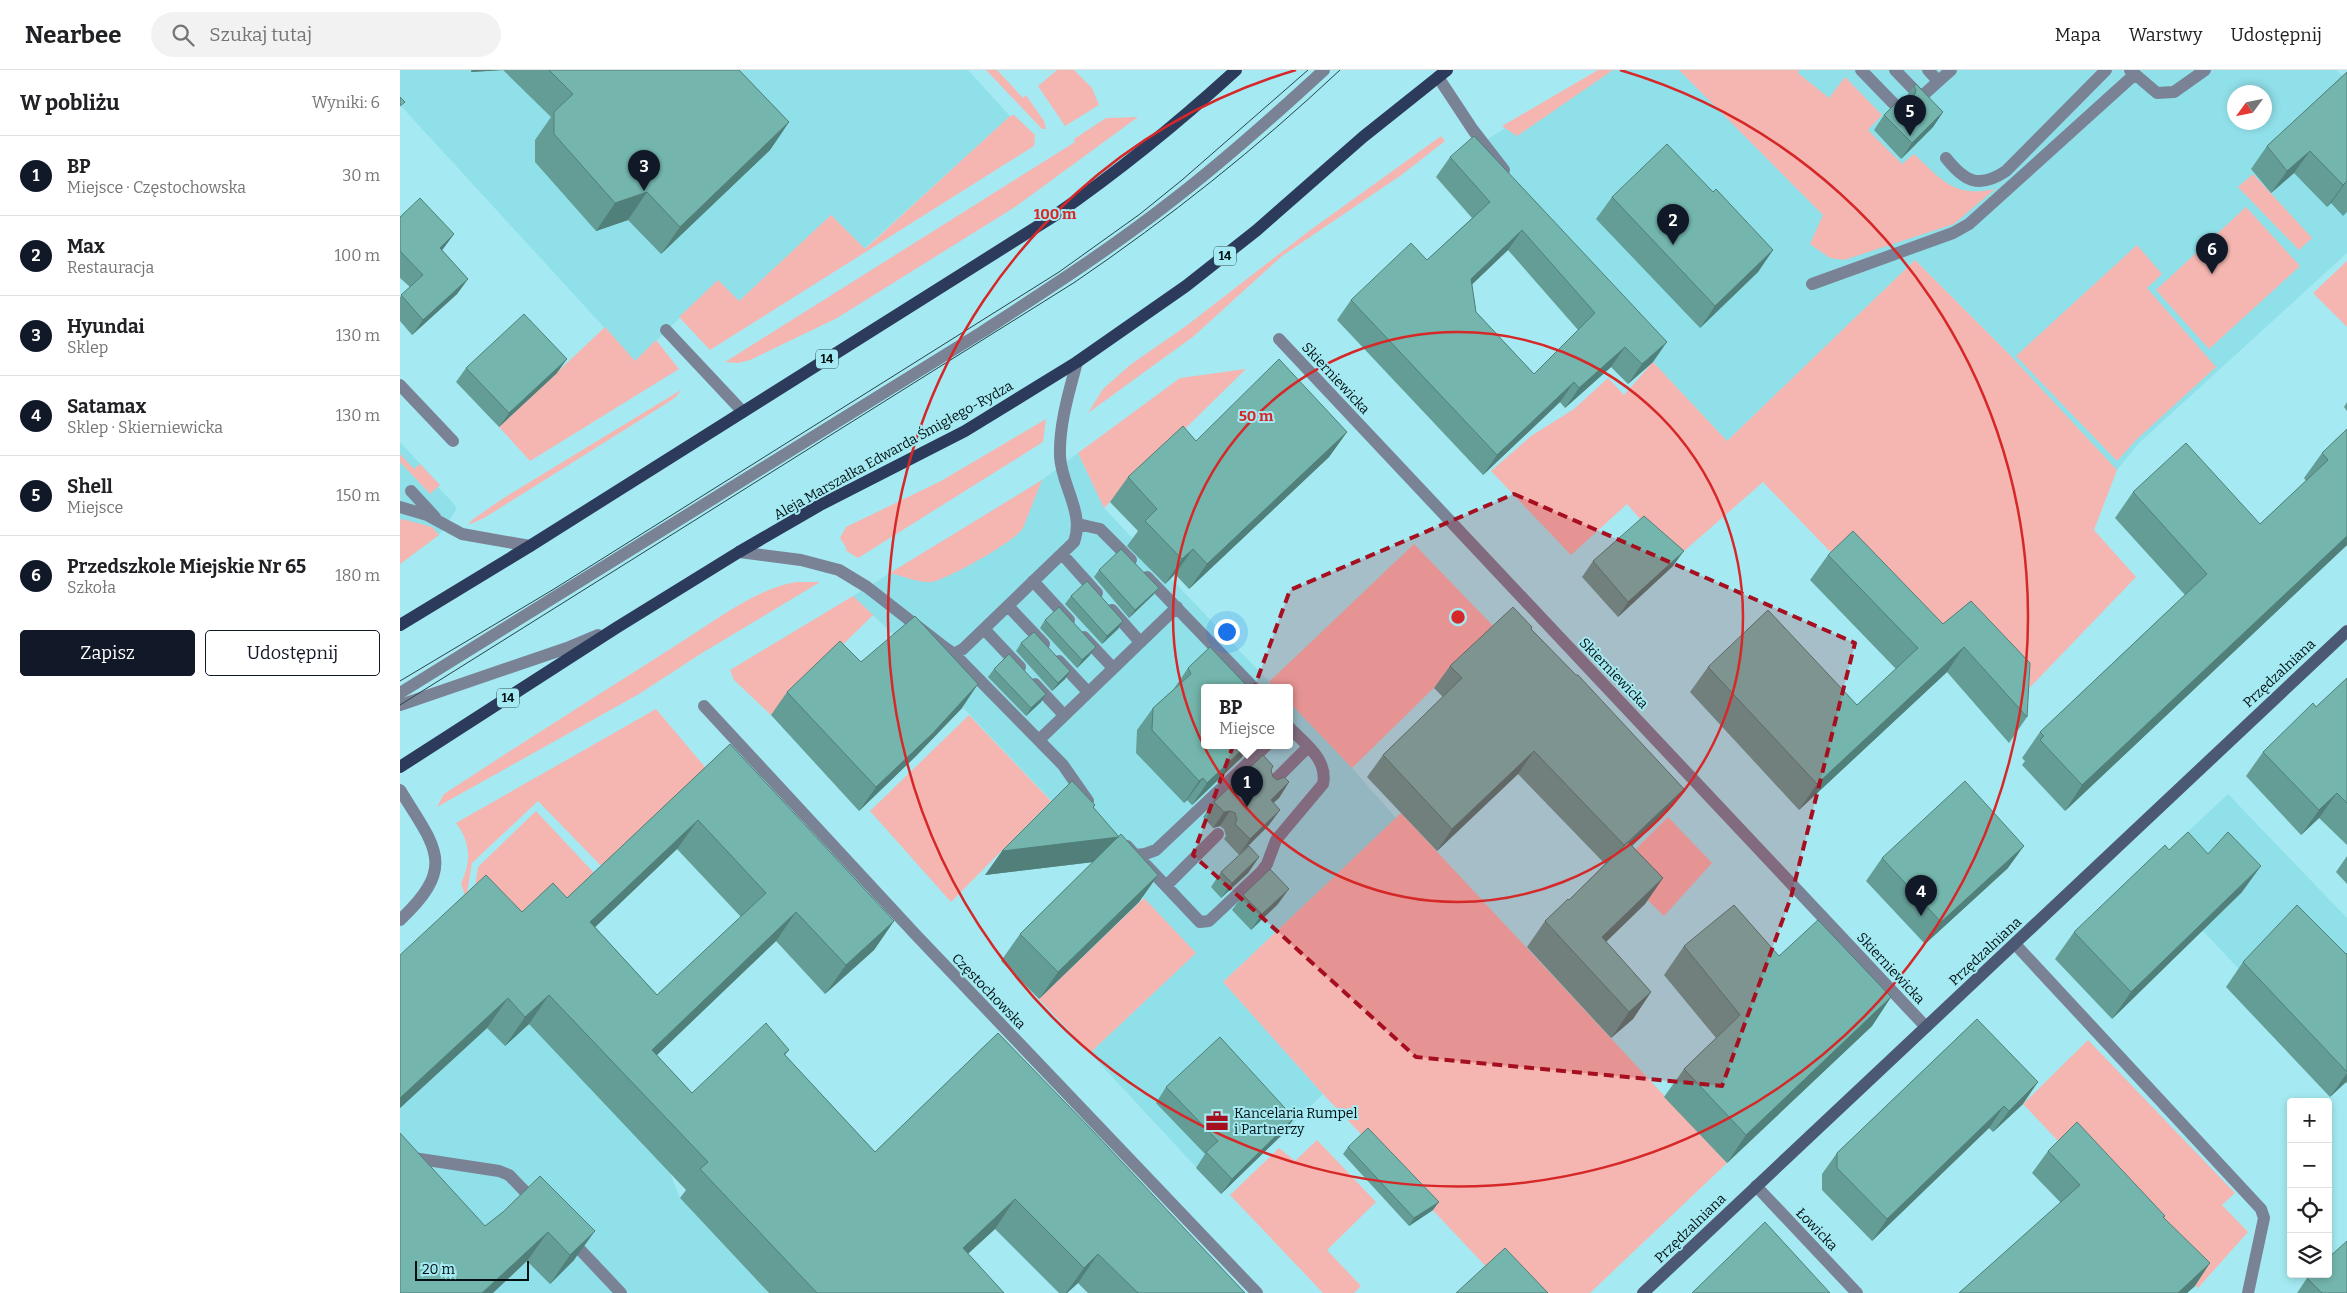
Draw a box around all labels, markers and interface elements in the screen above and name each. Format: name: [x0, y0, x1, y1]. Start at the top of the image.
search box: [151, 12, 501, 57]
text: Nearbee: [25, 21, 121, 49]
icon: search: [169, 21, 197, 49]
text: Szukaj tutaj: [209, 23, 312, 46]
text: Mapa: [2055, 24, 2101, 46]
text: Warstwy: [2129, 24, 2203, 46]
text: Udostępnij: [2231, 24, 2322, 46]
north arrow: [2227, 85, 2272, 130]
text: W pobliżu: [20, 90, 120, 116]
text: Wyniki: 6: [312, 93, 380, 112]
pin: 5: [1894, 95, 1926, 136]
pin: 3: [628, 150, 660, 191]
text: BP: [67, 155, 90, 178]
text: 1: [33, 166, 39, 185]
text: 30 m: [342, 166, 380, 185]
text: Miejsce · Częstochowska: [67, 178, 246, 197]
pin: 2: [1657, 204, 1689, 245]
text: 100 m: [1034, 205, 1077, 223]
pin: 6: [2196, 233, 2228, 274]
text: Max: [67, 235, 105, 258]
text: 2: [31, 246, 41, 265]
text: 100 m: [335, 246, 380, 265]
road number: 14: [1214, 247, 1236, 266]
text: Restauracja: [67, 258, 154, 277]
text: Hyundai: [67, 315, 145, 338]
text: 3: [31, 326, 41, 345]
text: 130 m: [336, 326, 380, 345]
text: Sklep: [67, 338, 108, 357]
street label: Skierniewicka: [1298, 339, 1373, 418]
road number: 14: [816, 350, 838, 368]
street label: Aleja Marszałka Edwarda Śmigłego-Rydza: [770, 376, 1016, 524]
text: Satamax: [67, 395, 146, 418]
text: 4: [31, 406, 41, 425]
text: 130 m: [336, 406, 380, 425]
text: 50 m: [1239, 407, 1274, 425]
text: Sklep · Skierniewicka: [67, 418, 223, 437]
text: Shell: [67, 475, 113, 498]
text: 5: [32, 486, 40, 505]
text: 150 m: [336, 486, 380, 505]
text: Miejsce: [67, 498, 123, 517]
text: Przedszkole Miejskie Nr 65: [67, 555, 306, 578]
text: 6: [31, 566, 41, 585]
text: 180 m: [335, 566, 380, 585]
text: Szkoła: [67, 578, 116, 597]
centre of rings: [1449, 608, 1467, 626]
your location: [1214, 619, 1240, 645]
button: Zapisz: [20, 630, 195, 676]
button: Udostępnij: [205, 630, 380, 676]
street label: Skierniewicka: [1576, 634, 1652, 713]
street label: Przędzalniana: [2240, 635, 2319, 711]
popup: [1201, 684, 1293, 749]
road number: 14: [497, 688, 519, 708]
text: BP: [1219, 696, 1242, 719]
text: Miejsce: [1219, 719, 1275, 738]
pin: 1: [1231, 766, 1263, 807]
pin: 4: [1905, 875, 1937, 916]
street label: Przędzalniana: [1946, 913, 2025, 989]
street label: Skierniewicka: [1853, 929, 1928, 1008]
street label: Częstochowska: [948, 950, 1029, 1033]
map controls: [2287, 1098, 2332, 1278]
button: +: [2287, 1098, 2332, 1143]
place label: Kancelaria Rumpel i Partnerzy: [1234, 1105, 1357, 1138]
office icon: Kancelaria Rumpel i Partnerzy: [1204, 1108, 1230, 1134]
button: −: [2287, 1143, 2332, 1188]
button: locate: [2287, 1188, 2332, 1233]
street label: Przędzalniana: [1651, 1190, 1730, 1267]
street label: Łowicka: [1792, 1204, 1841, 1255]
button: layers: [2287, 1233, 2332, 1278]
scale bar: [415, 1258, 529, 1281]
text: 20 m: [422, 1261, 455, 1278]

